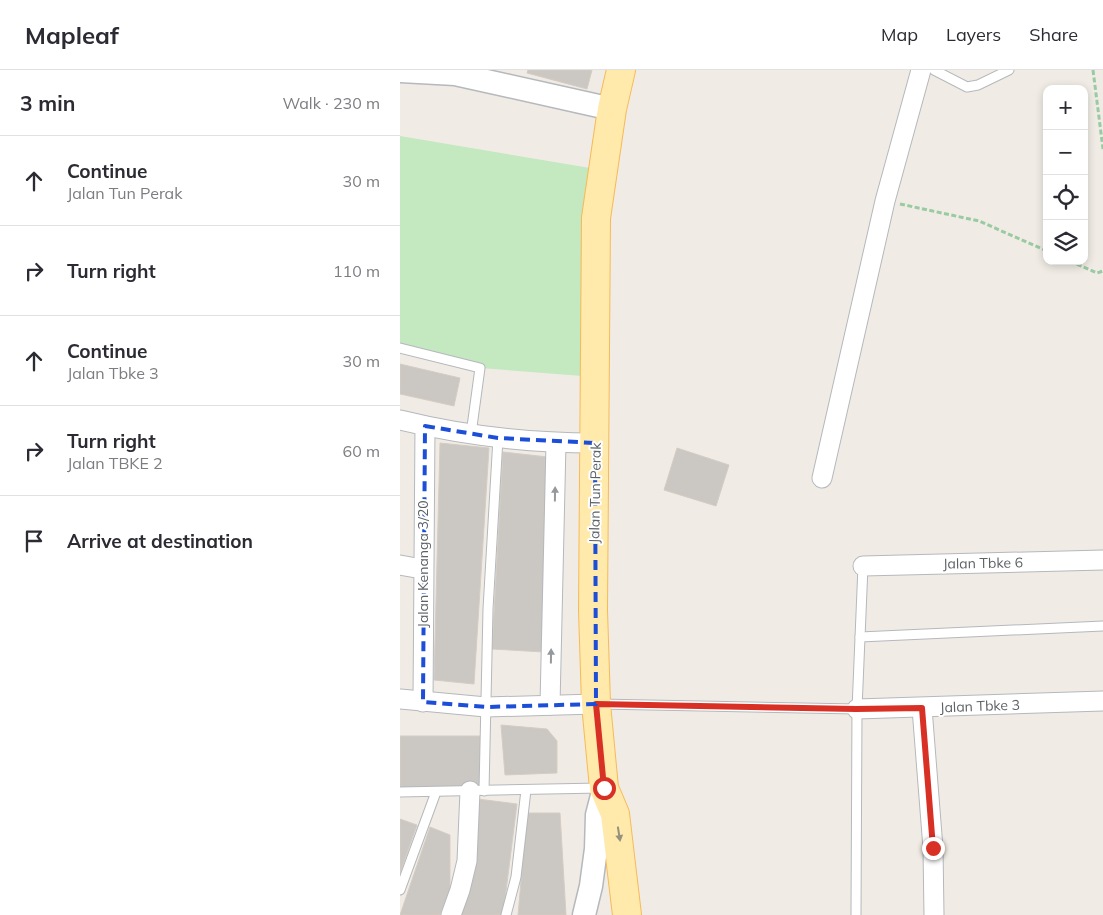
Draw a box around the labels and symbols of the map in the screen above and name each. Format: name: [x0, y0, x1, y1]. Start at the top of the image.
street label: Jalan Tun Perak: [585, 442, 605, 544]
one-way arrow: [551, 486, 559, 502]
street label: Jalan Kenanga 3/20: [414, 500, 432, 628]
street label: Jalan Tbke 6: [943, 553, 1023, 573]
one-way arrow: [547, 648, 555, 664]
street label: Jalan Tbke 3: [940, 696, 1020, 716]
route start: [593, 777, 616, 800]
one-way arrow: [615, 826, 623, 842]
route end: [922, 837, 945, 860]

